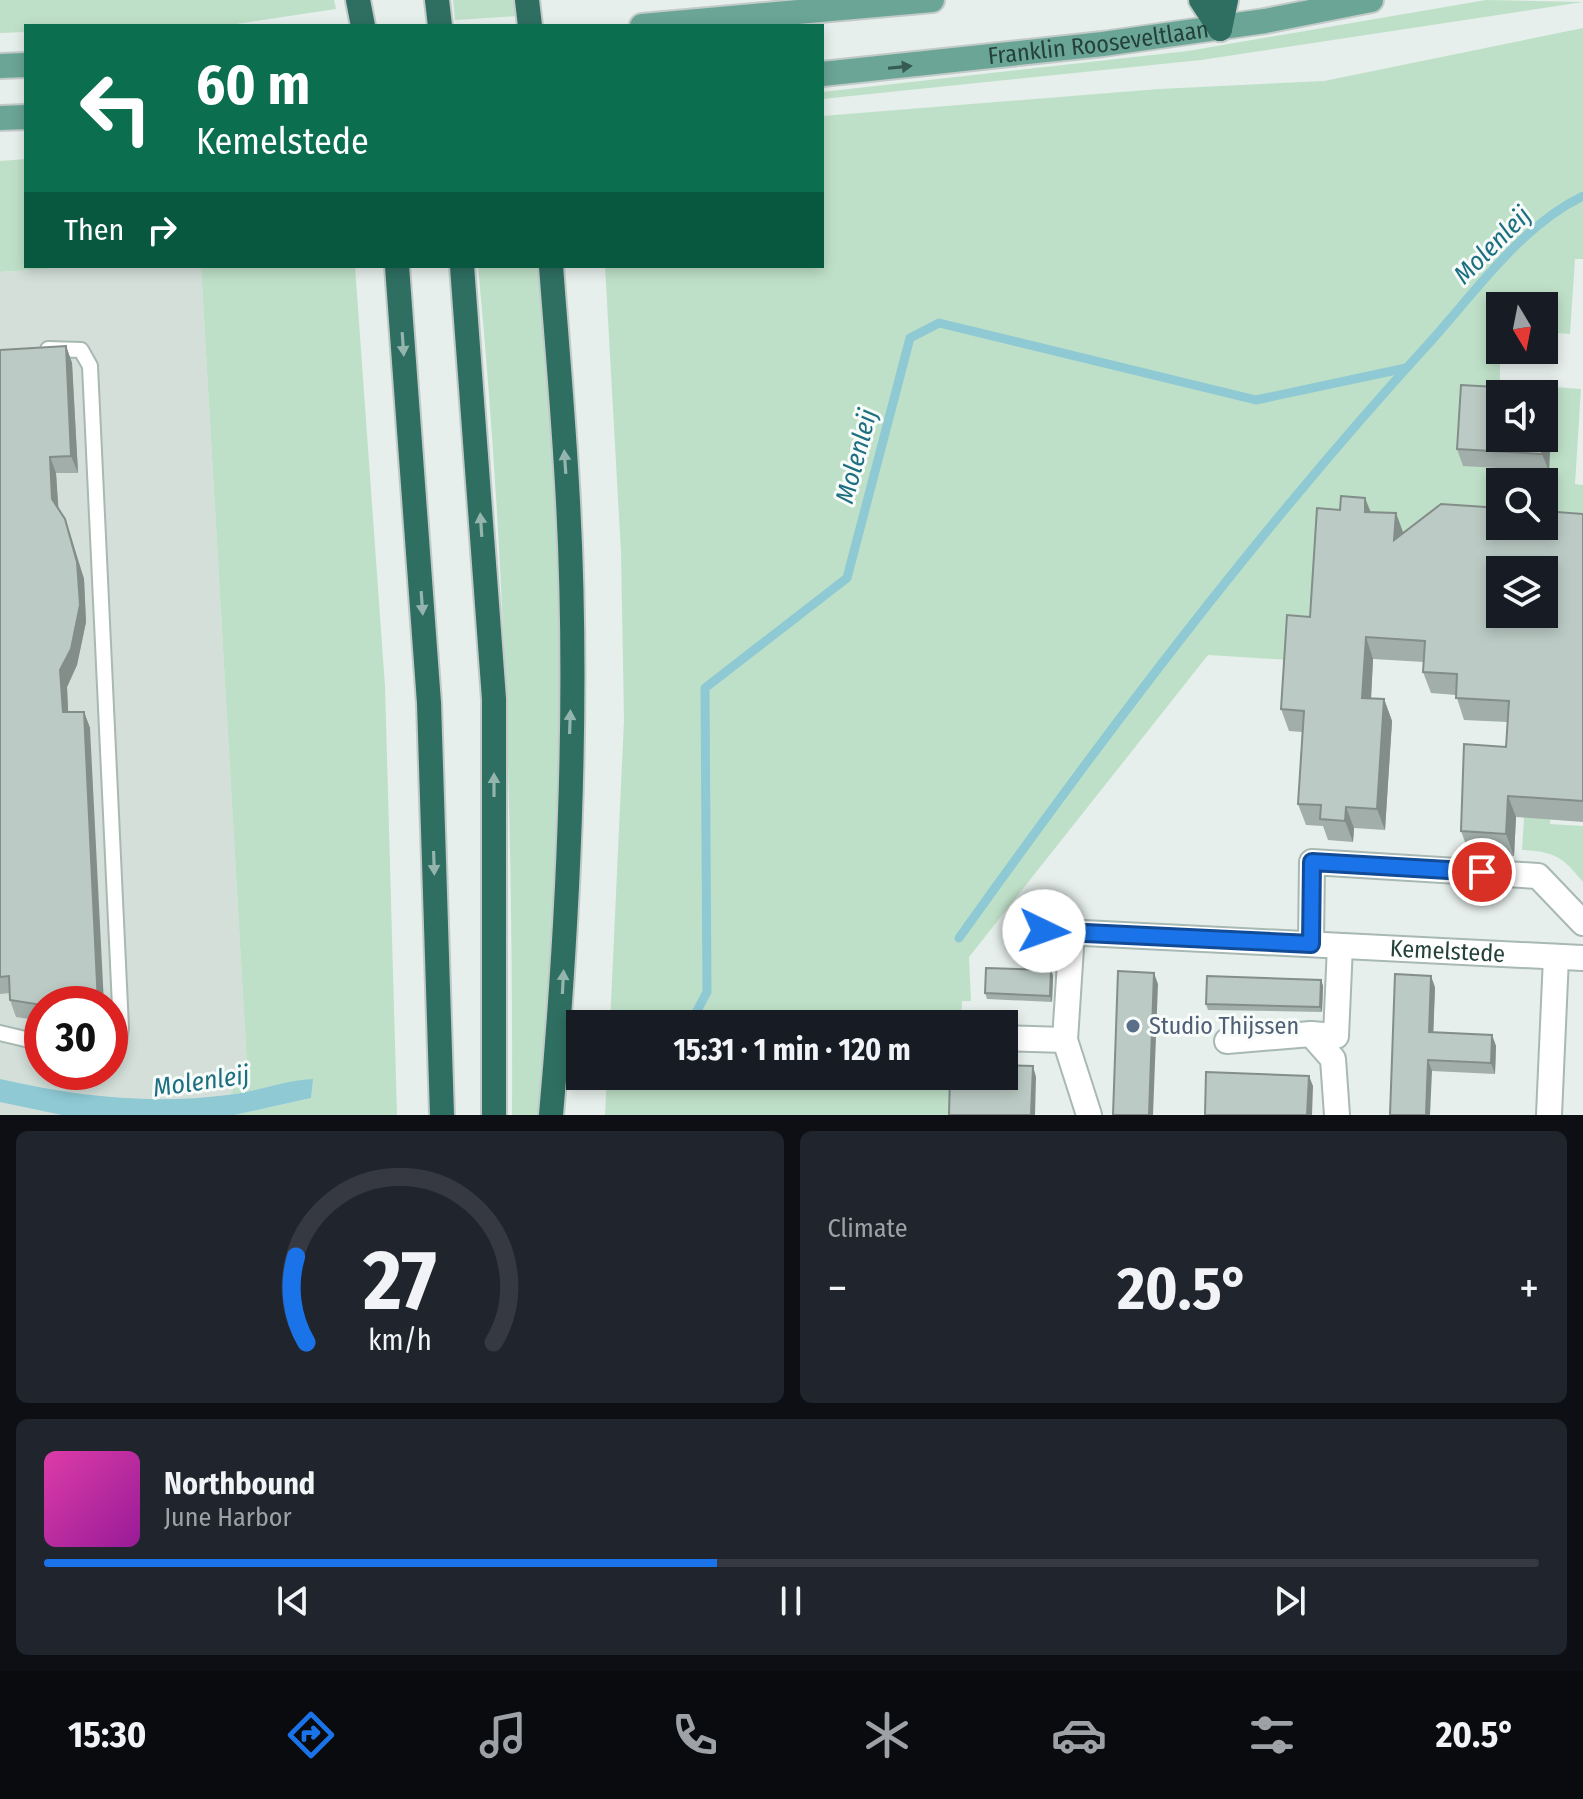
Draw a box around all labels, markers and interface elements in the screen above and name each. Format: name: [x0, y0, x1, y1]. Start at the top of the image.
street label: Franklin Rooseveltlaan: [986, 15, 1210, 70]
text: 60 m: [196, 52, 310, 119]
icon: left: [64, 56, 168, 160]
one-way arrow: [888, 60, 913, 73]
text: Kemelstede: [196, 120, 369, 164]
water label: Molenleij: [1447, 200, 1538, 291]
icon: right: [140, 208, 184, 252]
text: Then: [64, 212, 124, 248]
north arrow: [1486, 292, 1558, 364]
map controls: [1486, 292, 1558, 628]
one-way arrow: [397, 332, 410, 357]
button: sound: [1486, 380, 1558, 452]
water label: Molenleij: [829, 405, 884, 507]
one-way arrow: [558, 449, 571, 474]
button: search: [1486, 468, 1558, 540]
one-way arrow: [474, 513, 487, 538]
button: layers: [1486, 556, 1558, 628]
one-way arrow: [416, 591, 429, 616]
one-way arrow: [564, 709, 577, 734]
one-way arrow: [488, 772, 500, 797]
pin: [1448, 838, 1516, 906]
icon: arrive: [1460, 850, 1504, 894]
one-way arrow: [428, 851, 441, 876]
position arrow: [1002, 889, 1086, 973]
street label: Kemelstede: [1389, 934, 1506, 968]
one-way arrow: [556, 968, 569, 994]
speed limit sign: 30: [24, 986, 128, 1090]
place label: Studio Thijssen: [1149, 1012, 1299, 1040]
marker: Studio Thijssen: [1124, 1017, 1142, 1035]
text: 15:31 · 1 min · 120 m: [673, 1032, 911, 1068]
water label: Molenleij: [151, 1059, 252, 1104]
text: Climate: [828, 1213, 908, 1244]
text: 27: [362, 1231, 437, 1331]
text: 20.5°: [1117, 1253, 1249, 1325]
text: −: [828, 1262, 847, 1315]
text: +: [1519, 1262, 1539, 1315]
text: km/h: [368, 1323, 432, 1358]
text: Northbound: [164, 1466, 315, 1502]
text: June Harbor: [164, 1502, 292, 1533]
icon: previous: [271, 1579, 315, 1623]
icon: pause: [769, 1579, 813, 1623]
icon: next: [1268, 1579, 1312, 1623]
icon: directions: [283, 1707, 339, 1763]
icon: music: [475, 1707, 531, 1763]
icon: phone: [667, 1707, 723, 1763]
icon: climate: [859, 1707, 915, 1763]
icon: car: [1051, 1707, 1107, 1763]
icon: filters: [1244, 1707, 1300, 1763]
text: 15:30: [68, 1713, 147, 1757]
text: 20.5°: [1436, 1713, 1515, 1757]

